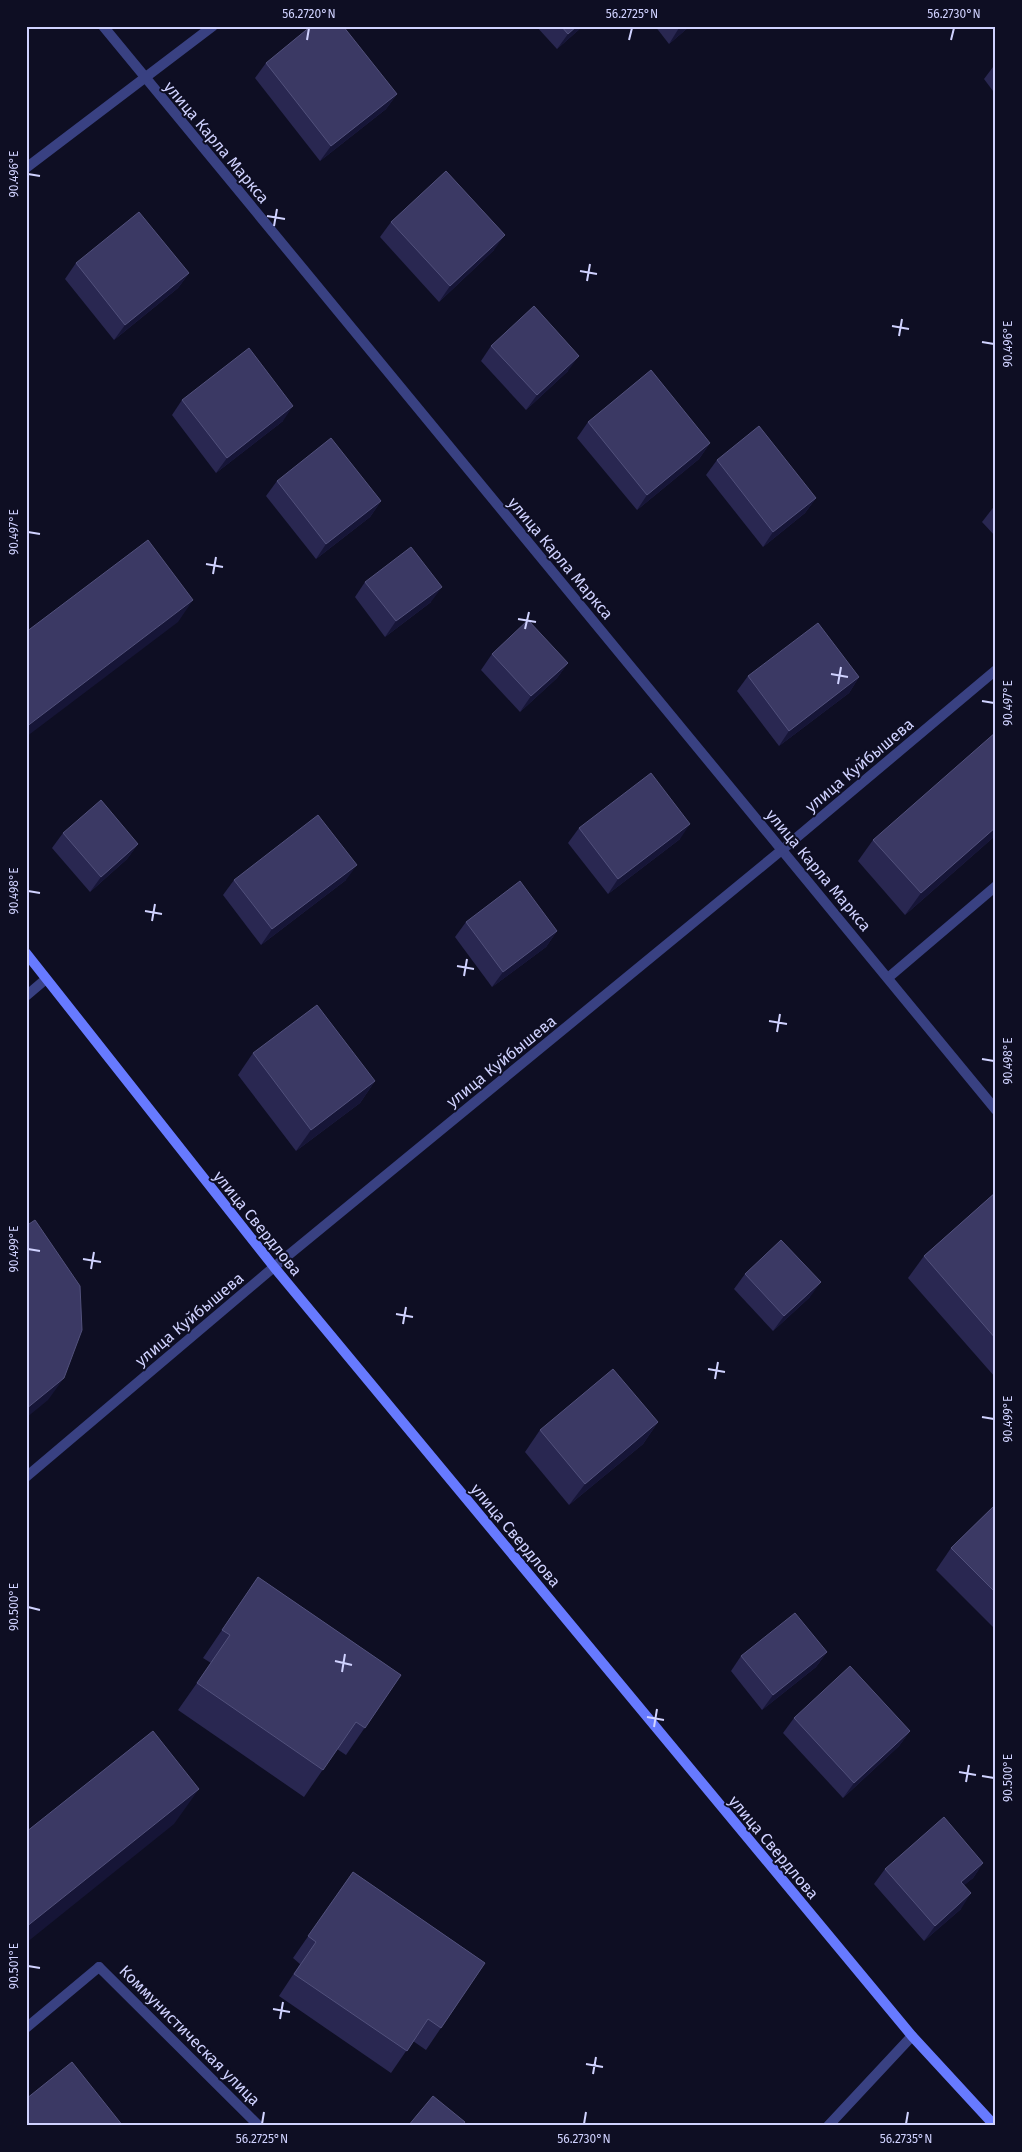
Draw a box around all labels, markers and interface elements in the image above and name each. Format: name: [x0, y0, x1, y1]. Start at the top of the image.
text: 56.2720°N: [282, 7, 336, 21]
text: 56.2725°N: [606, 7, 658, 21]
text: 56.2730°N: [927, 7, 981, 21]
street label: улица Карла Маркса: [160, 77, 273, 207]
text: 90.496°E: [7, 151, 21, 197]
text: 90.496°E: [1001, 321, 1015, 367]
street label: улица Карла Маркса: [504, 493, 617, 623]
text: 90.497°E: [7, 509, 21, 555]
text: 90.497°E: [1001, 680, 1015, 726]
street label: улица Куйбышева: [801, 715, 917, 816]
street label: улица Карла Маркса: [762, 805, 875, 935]
text: 90.498°E: [7, 867, 21, 915]
street label: улица Куйбышева: [443, 1011, 560, 1111]
text: 90.498°E: [1001, 1037, 1015, 1085]
street label: улица Свердлова: [209, 1167, 306, 1280]
text: 90.499°E: [7, 1226, 21, 1272]
street label: улица Куйбышева: [131, 1269, 247, 1370]
text: 90.499°E: [1001, 1396, 1015, 1442]
street label: улица Свердлова: [467, 1480, 565, 1591]
text: 90.500°E: [7, 1583, 21, 1631]
text: 90.500°E: [1001, 1754, 1015, 1802]
street label: улица Свердлова: [725, 1792, 823, 1903]
text: 90.501°E: [7, 1943, 21, 1989]
street label: Коммунистическая улица: [115, 1961, 264, 2110]
text: 56.2725°N: [236, 2132, 288, 2146]
text: 56.2730°N: [557, 2132, 611, 2146]
text: 56.2735°N: [880, 2132, 932, 2146]

